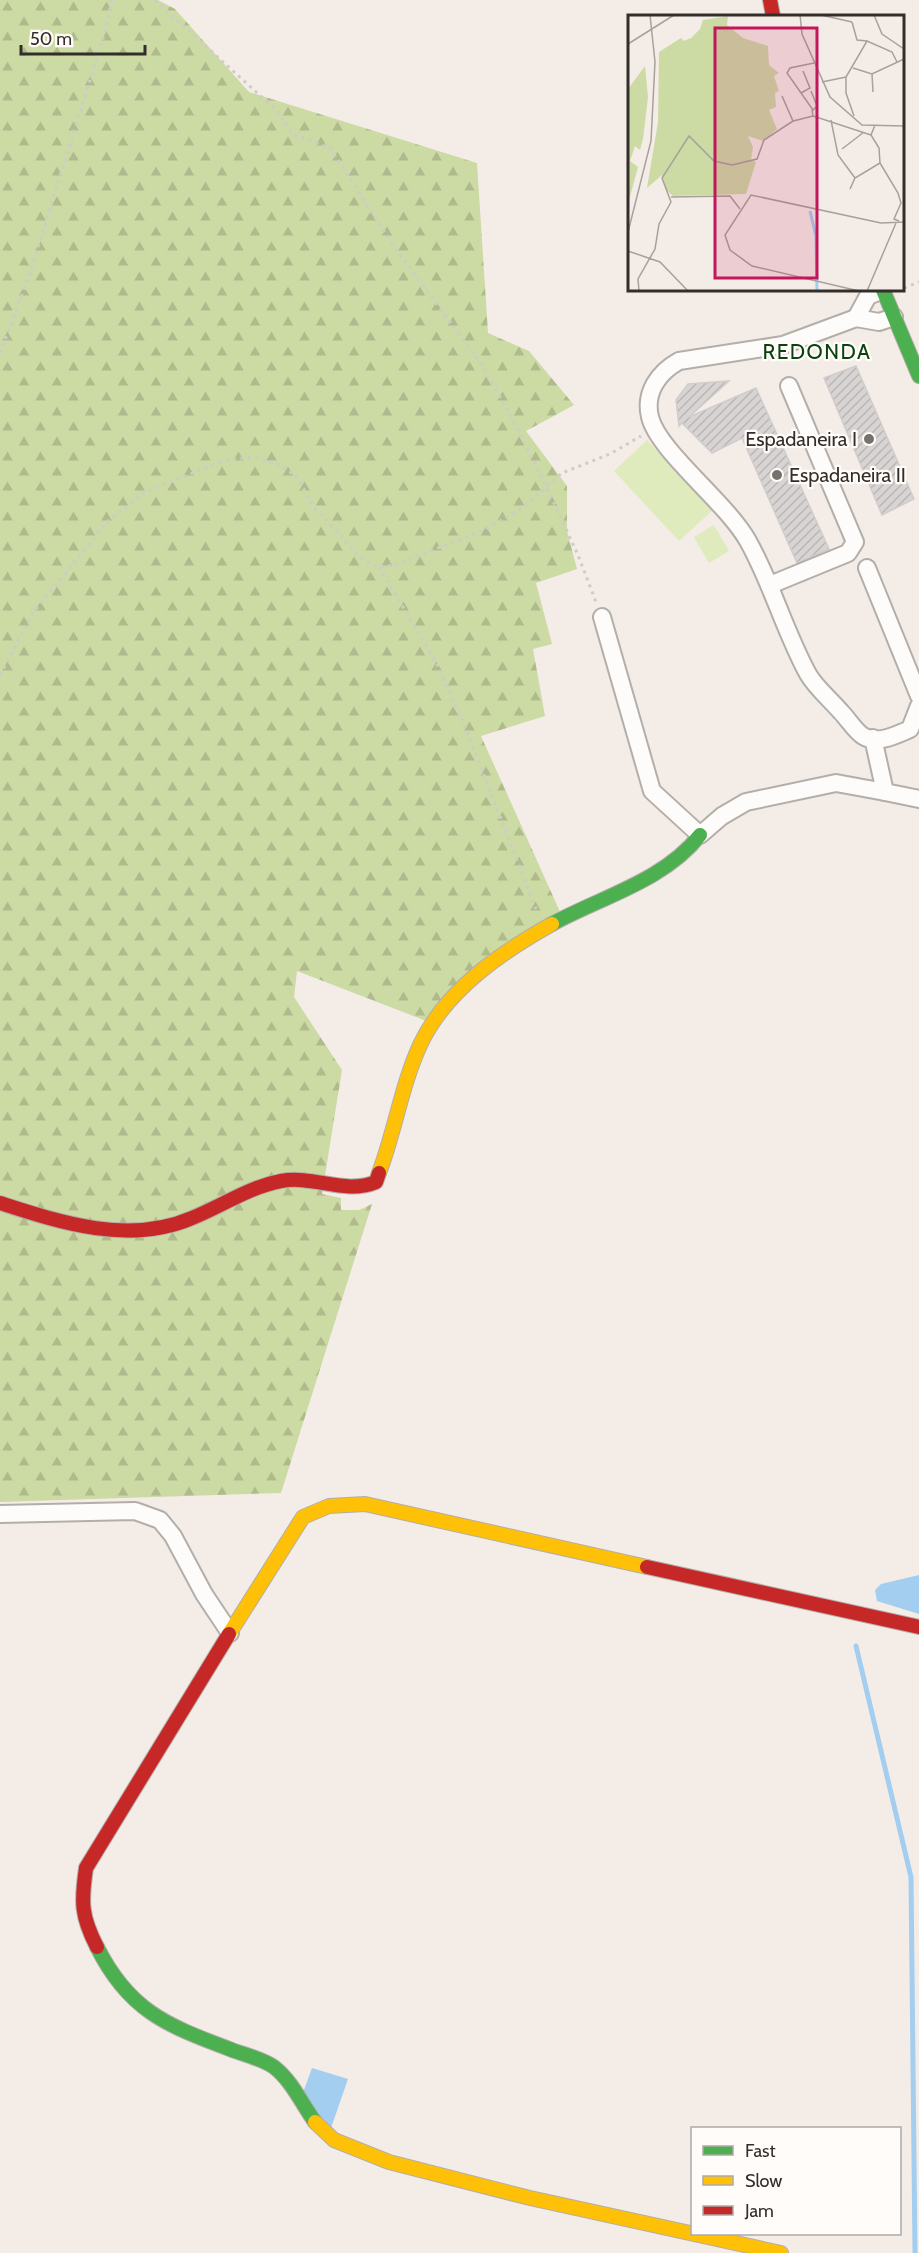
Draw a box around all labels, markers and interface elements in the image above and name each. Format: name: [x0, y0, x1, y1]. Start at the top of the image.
inset map: [628, 15, 904, 291]
scale bar: [21, 18, 146, 56]
text: 50 m: [30, 28, 72, 50]
district label: REDONDA: [763, 339, 871, 364]
place label: Espadaneira I: [745, 427, 857, 451]
marker: Espadaneira I: [862, 432, 876, 446]
place label: Espadaneira II: [789, 463, 906, 487]
marker: Espadaneira II: [770, 468, 784, 482]
legend: [691, 2127, 901, 2235]
text: Fast: [745, 2140, 776, 2162]
text: Slow: [745, 2170, 782, 2192]
text: Jam: [744, 2200, 774, 2222]

